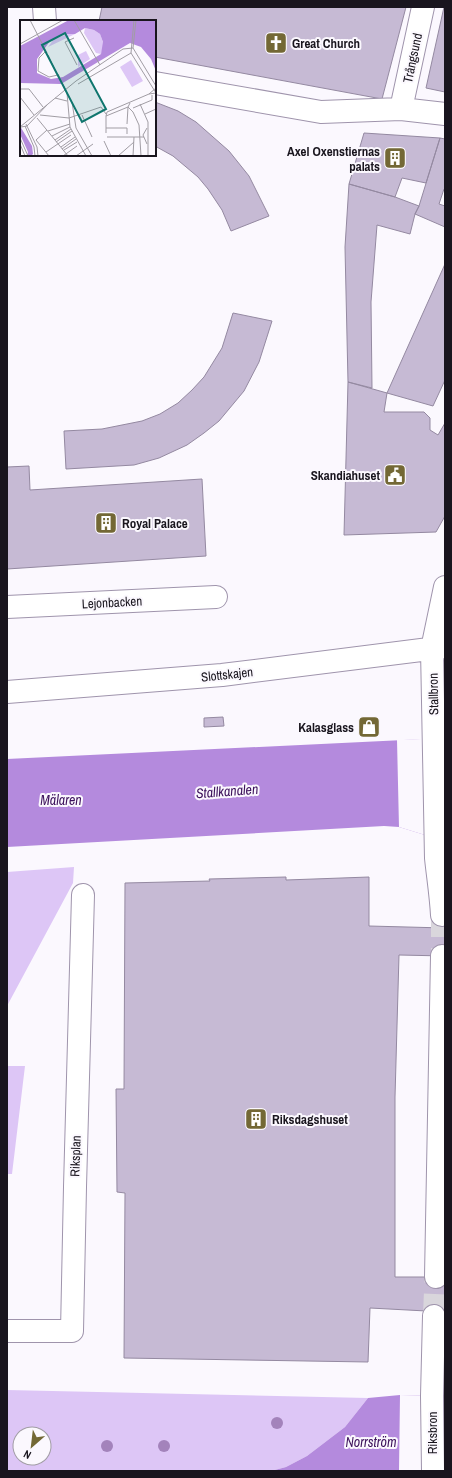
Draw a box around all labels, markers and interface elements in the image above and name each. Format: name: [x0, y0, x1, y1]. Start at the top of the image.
inset map: [20, 20, 156, 156]
church icon: Great Church: [263, 30, 289, 56]
street label: Trångsund: [399, 32, 426, 85]
place label: Great Church: [292, 35, 360, 52]
place label: Axel Oxenstiernas palats: [287, 143, 380, 175]
building icon: Axel Oxenstiernas palats: [382, 145, 408, 171]
public building icon: Skandiahuset: [382, 462, 408, 488]
place label: Skandiahuset: [311, 467, 380, 484]
building icon: Royal Palace: [93, 510, 119, 536]
place label: Royal Palace: [122, 515, 188, 532]
street label: Lejonbacken: [81, 592, 143, 613]
street label: Slottskajen: [200, 663, 254, 686]
street label: Stallbron: [425, 673, 442, 715]
shop icon: Kalasglass: [356, 714, 382, 740]
place label: Kalasglass: [298, 719, 354, 736]
water label: Stallkanalen: [195, 780, 259, 802]
water label: Mälaren: [40, 791, 82, 809]
building icon: Riksdagshuset: [243, 1106, 269, 1132]
place label: Riksdagshuset: [272, 1111, 348, 1128]
street label: Riksplan: [66, 1135, 85, 1177]
street label: Riksbron: [424, 1412, 441, 1454]
north arrow: [12, 1426, 52, 1466]
water label: Norrström: [345, 1433, 397, 1451]
text: N: [21, 1447, 33, 1463]

